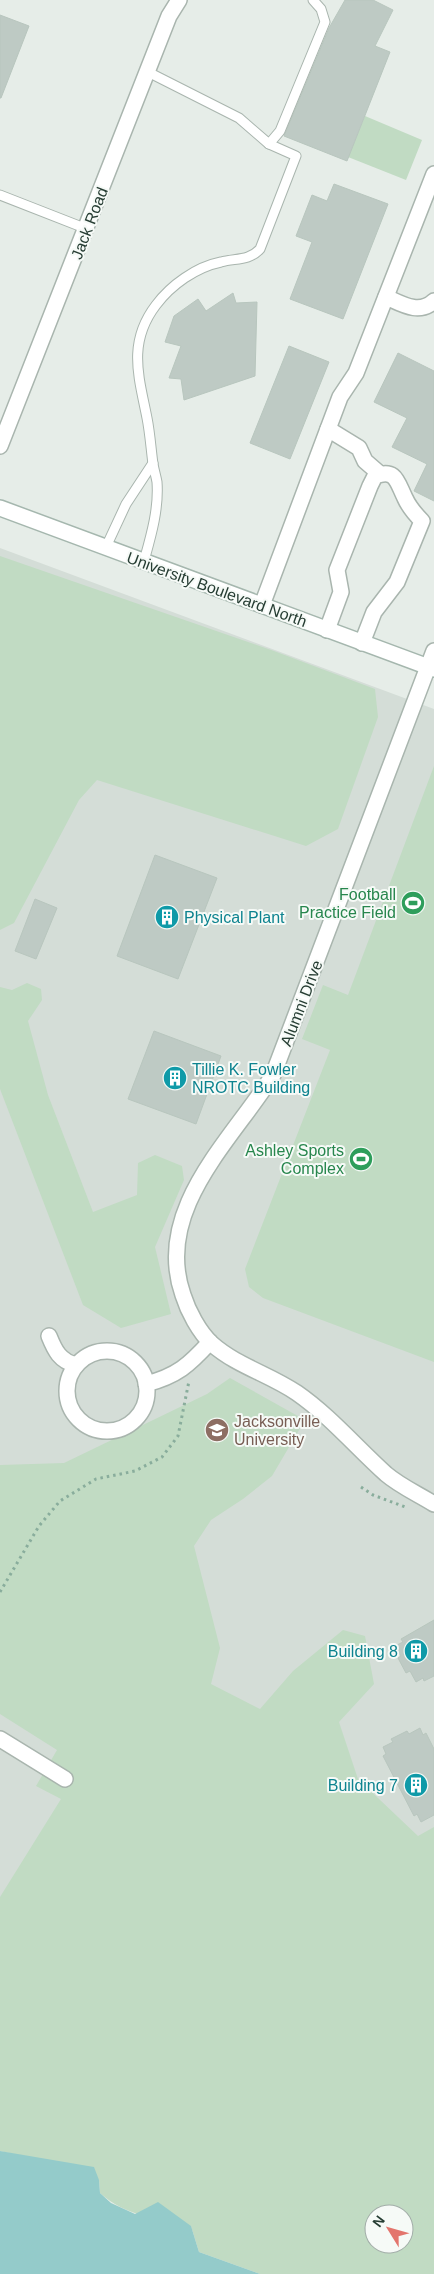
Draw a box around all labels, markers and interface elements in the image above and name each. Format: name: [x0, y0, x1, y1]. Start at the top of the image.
street label: Jack Road: [68, 185, 111, 262]
street label: University Boulevard North: [125, 549, 309, 630]
place label: Football Practice Field: [299, 886, 396, 921]
sports icon: Football Practice Field: [400, 890, 426, 916]
building icon: Physical Plant: [154, 904, 180, 930]
place label: Physical Plant: [184, 909, 285, 926]
street label: Alumni Drive: [277, 958, 326, 1049]
place label: Tillie K. Fowler NROTC Building: [192, 1061, 310, 1096]
building icon: Tillie K. Fowler NROTC Building: [162, 1065, 188, 1091]
place label: Ashley Sports Complex: [245, 1142, 344, 1177]
sports icon: Ashley Sports Complex: [348, 1146, 374, 1172]
place label: Jacksonville University: [234, 1413, 320, 1448]
school or university icon: Jacksonville University: [204, 1417, 230, 1443]
building icon: Building 8: [403, 1638, 429, 1664]
place label: Building 8: [328, 1643, 398, 1660]
building icon: Building 7: [403, 1772, 429, 1798]
place label: Building 7: [328, 1777, 398, 1794]
north arrow: [364, 2204, 414, 2254]
text: N: [369, 2212, 388, 2230]

